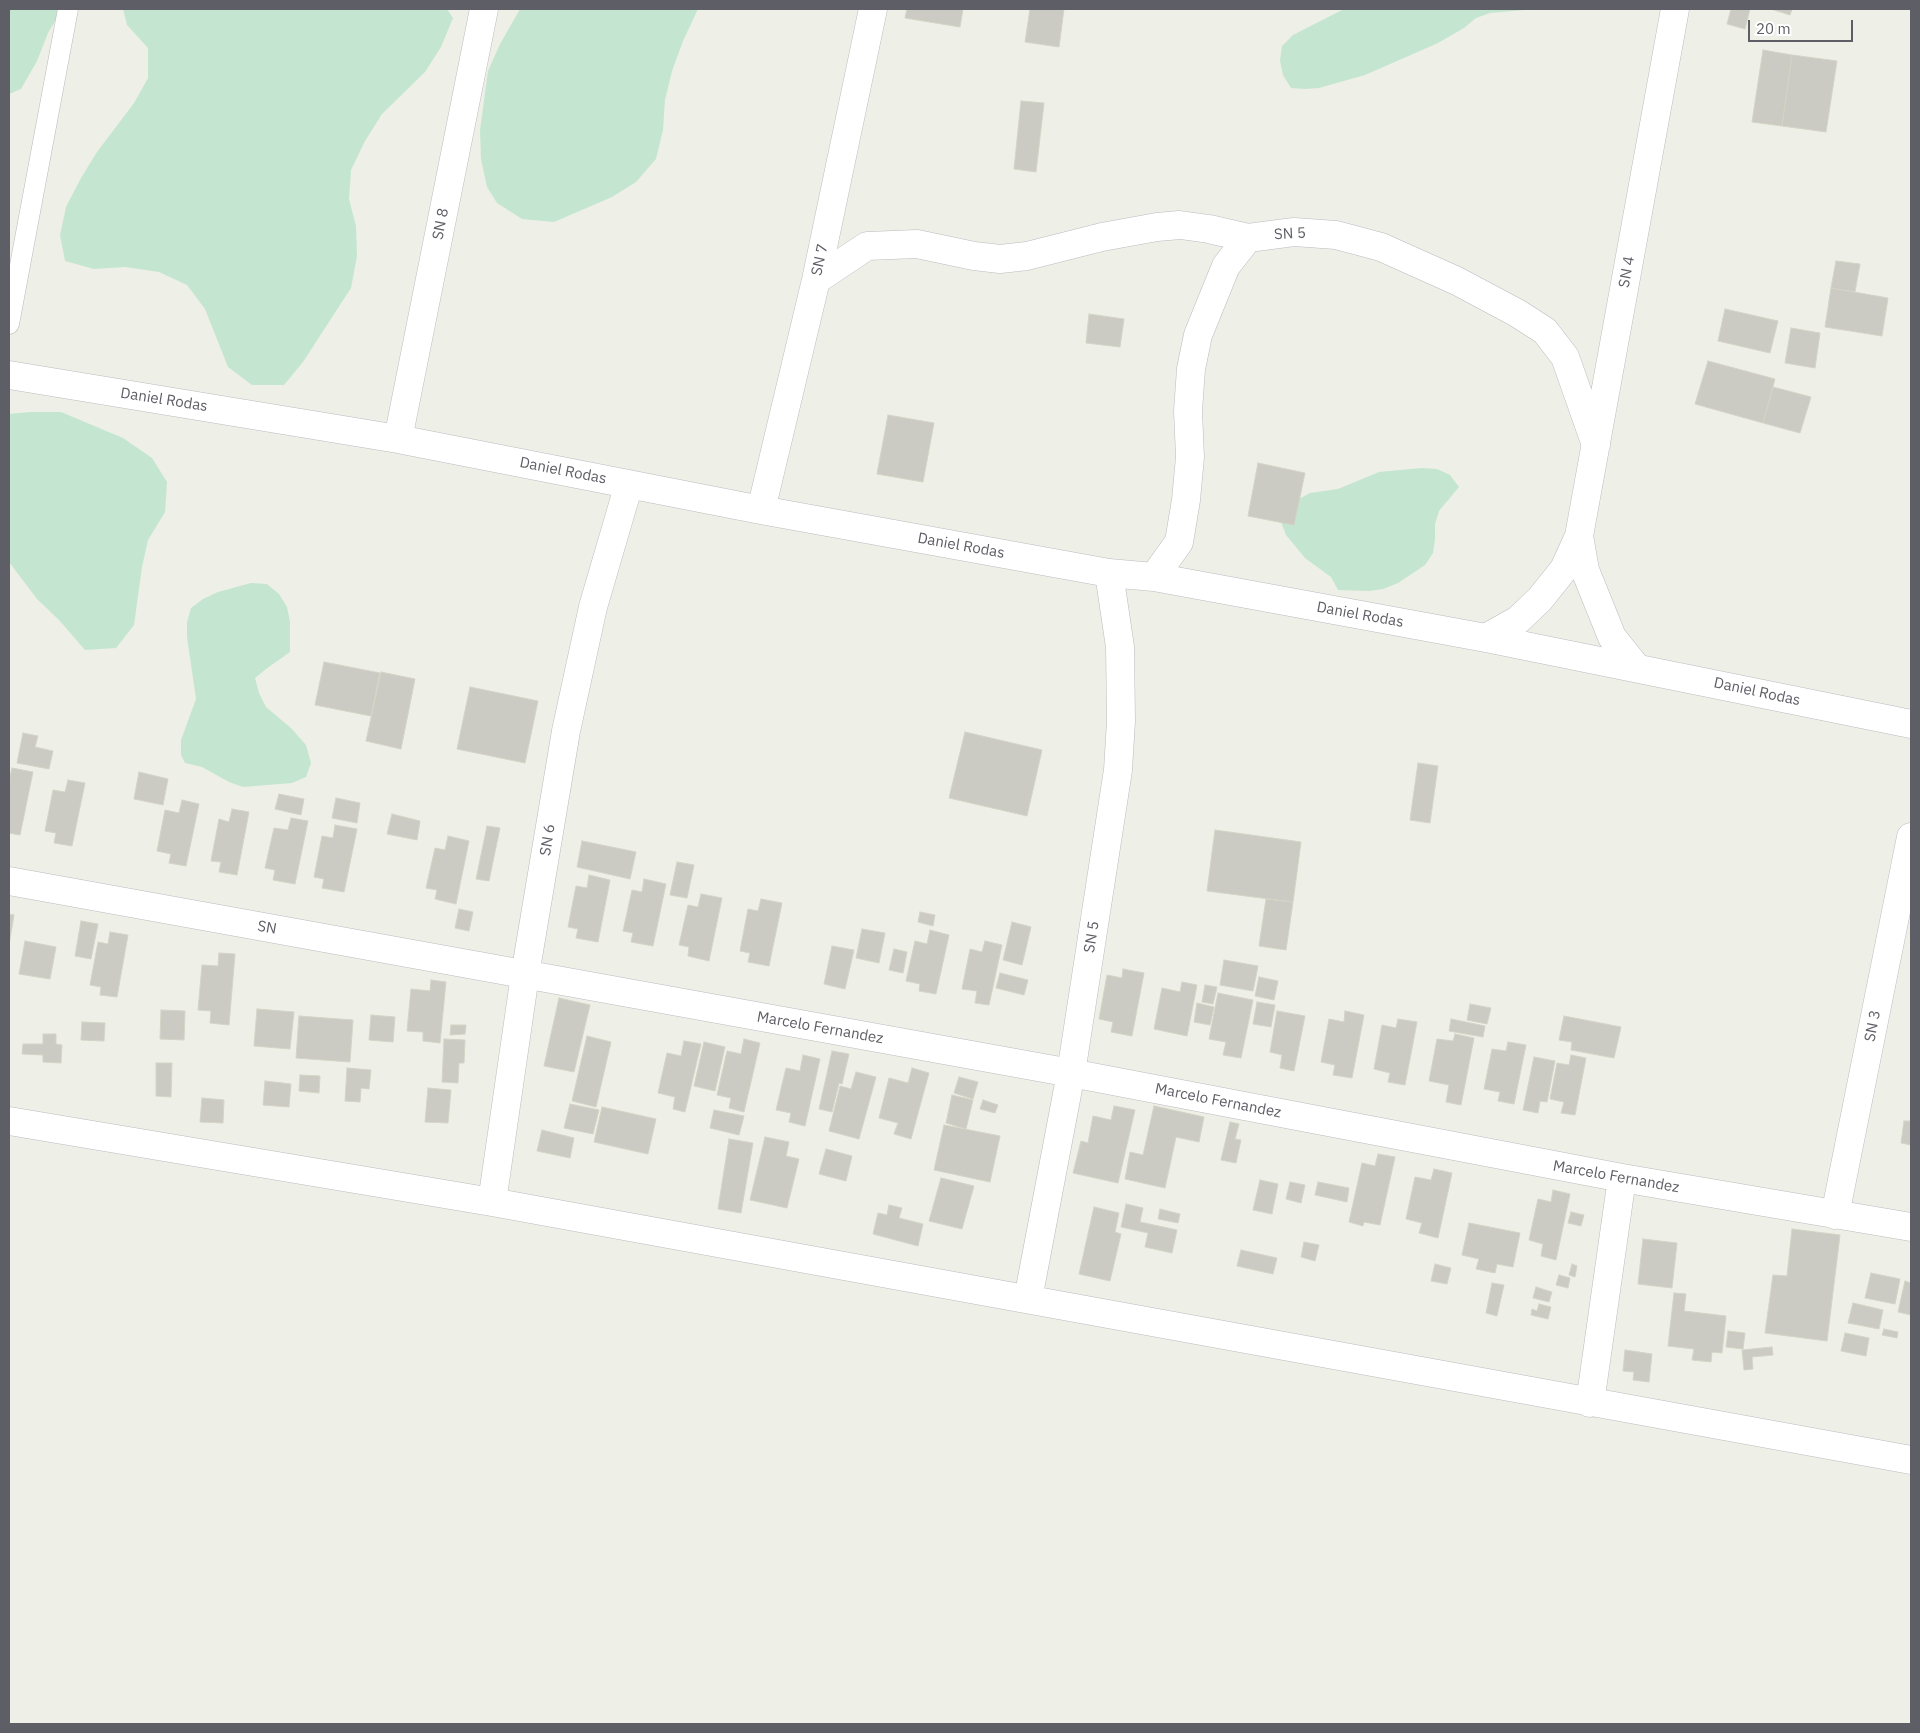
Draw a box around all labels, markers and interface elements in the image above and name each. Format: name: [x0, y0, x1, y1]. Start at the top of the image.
scale bar: [1750, 10, 1855, 42]
text: 20 m: [1756, 19, 1791, 38]
street label: SN 8: [429, 207, 453, 241]
street label: SN 5: [1274, 224, 1306, 244]
street label: SN 7: [808, 243, 832, 277]
street label: SN 4: [1615, 255, 1639, 289]
street label: Daniel Rodas: [119, 384, 209, 416]
street label: Daniel Rodas: [518, 454, 608, 488]
street label: Daniel Rodas: [916, 529, 1006, 563]
street label: Daniel Rodas: [1315, 598, 1405, 632]
street label: Daniel Rodas: [1712, 674, 1802, 710]
street label: SN 6: [537, 823, 559, 857]
street label: SN: [256, 917, 278, 939]
street label: SN 5: [1081, 920, 1103, 954]
street label: Marcelo Fernandez: [755, 1008, 885, 1048]
street label: SN 3: [1861, 1009, 1885, 1043]
street label: Marcelo Fernandez: [1153, 1080, 1283, 1122]
street label: Marcelo Fernandez: [1551, 1157, 1681, 1197]

